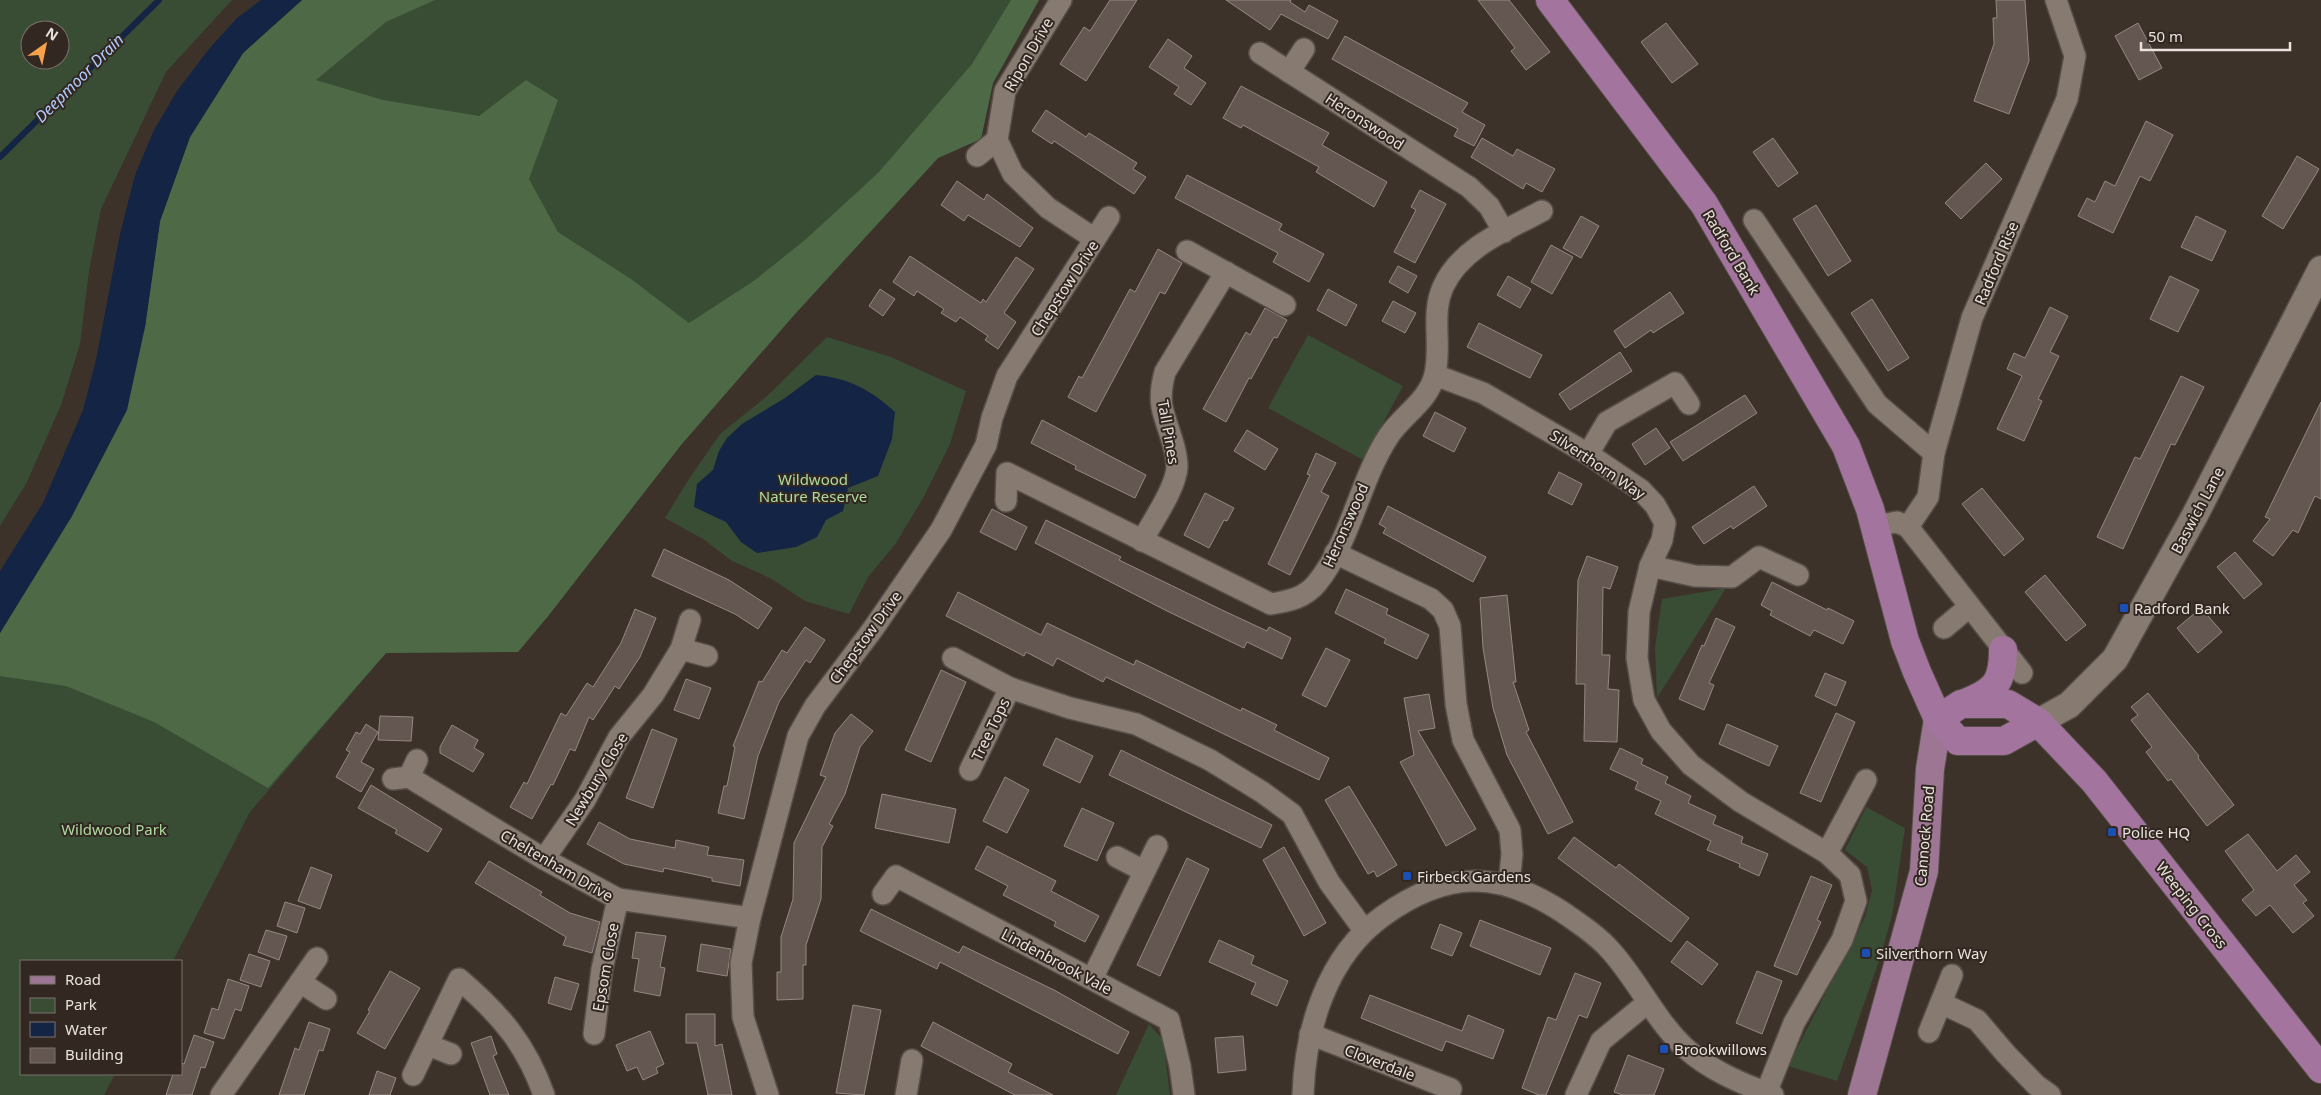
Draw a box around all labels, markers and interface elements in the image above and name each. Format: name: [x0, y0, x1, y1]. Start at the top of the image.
street label: Ripon Drive: [999, 14, 1057, 94]
north arrow: [20, 20, 70, 70]
scale bar: [2141, 20, 2290, 52]
text: N: [42, 23, 62, 45]
text: 50 m: [2148, 26, 2183, 46]
water label: Deepmoor Drain: [30, 29, 128, 127]
street label: Heronswood: [1322, 88, 1408, 154]
street label: Radford Bank: [1699, 206, 1765, 298]
street label: Radford Rise: [1969, 218, 2023, 308]
street label: Chepstow Drive: [1025, 236, 1103, 340]
street label: Tall Pines: [1154, 398, 1184, 466]
street label: Silverthorn Way: [1546, 425, 1650, 504]
street label: Baswich Lane: [2166, 463, 2228, 557]
park label: Wildwood Nature Reserve: [759, 469, 867, 506]
street label: Heronswood: [1318, 480, 1372, 570]
street label: Chepstow Drive: [824, 586, 906, 688]
place label: Radford Bank: [2134, 598, 2230, 618]
marker: Radford Bank: [2118, 602, 2130, 614]
street label: Tree Tops: [966, 694, 1014, 764]
street label: Newbury Close: [560, 729, 632, 829]
street label: Cannock Road: [1910, 785, 1938, 887]
park label: Wildwood Park: [61, 819, 167, 839]
place label: Police HQ: [2122, 822, 2190, 842]
street label: Cheltenham Drive: [497, 825, 617, 905]
marker: Police HQ: [2106, 826, 2118, 838]
street label: Weeping Cross: [2152, 858, 2232, 952]
place label: Firbeck Gardens: [1417, 866, 1531, 886]
marker: Firbeck Gardens: [1401, 870, 1413, 882]
street label: Epsom Close: [587, 921, 623, 1013]
street label: Lindenbrook Vale: [998, 923, 1116, 999]
place label: Silverthorn Way: [1876, 943, 1987, 963]
marker: Silverthorn Way: [1860, 947, 1872, 959]
legend: [20, 960, 182, 1075]
text: Road: [65, 969, 101, 989]
text: Park: [65, 994, 97, 1014]
text: Water: [65, 1019, 107, 1039]
street label: Cloverdale: [1342, 1039, 1418, 1085]
place label: Brookwillows: [1674, 1039, 1767, 1059]
marker: Brookwillows: [1658, 1043, 1670, 1055]
text: Building: [65, 1044, 123, 1064]

